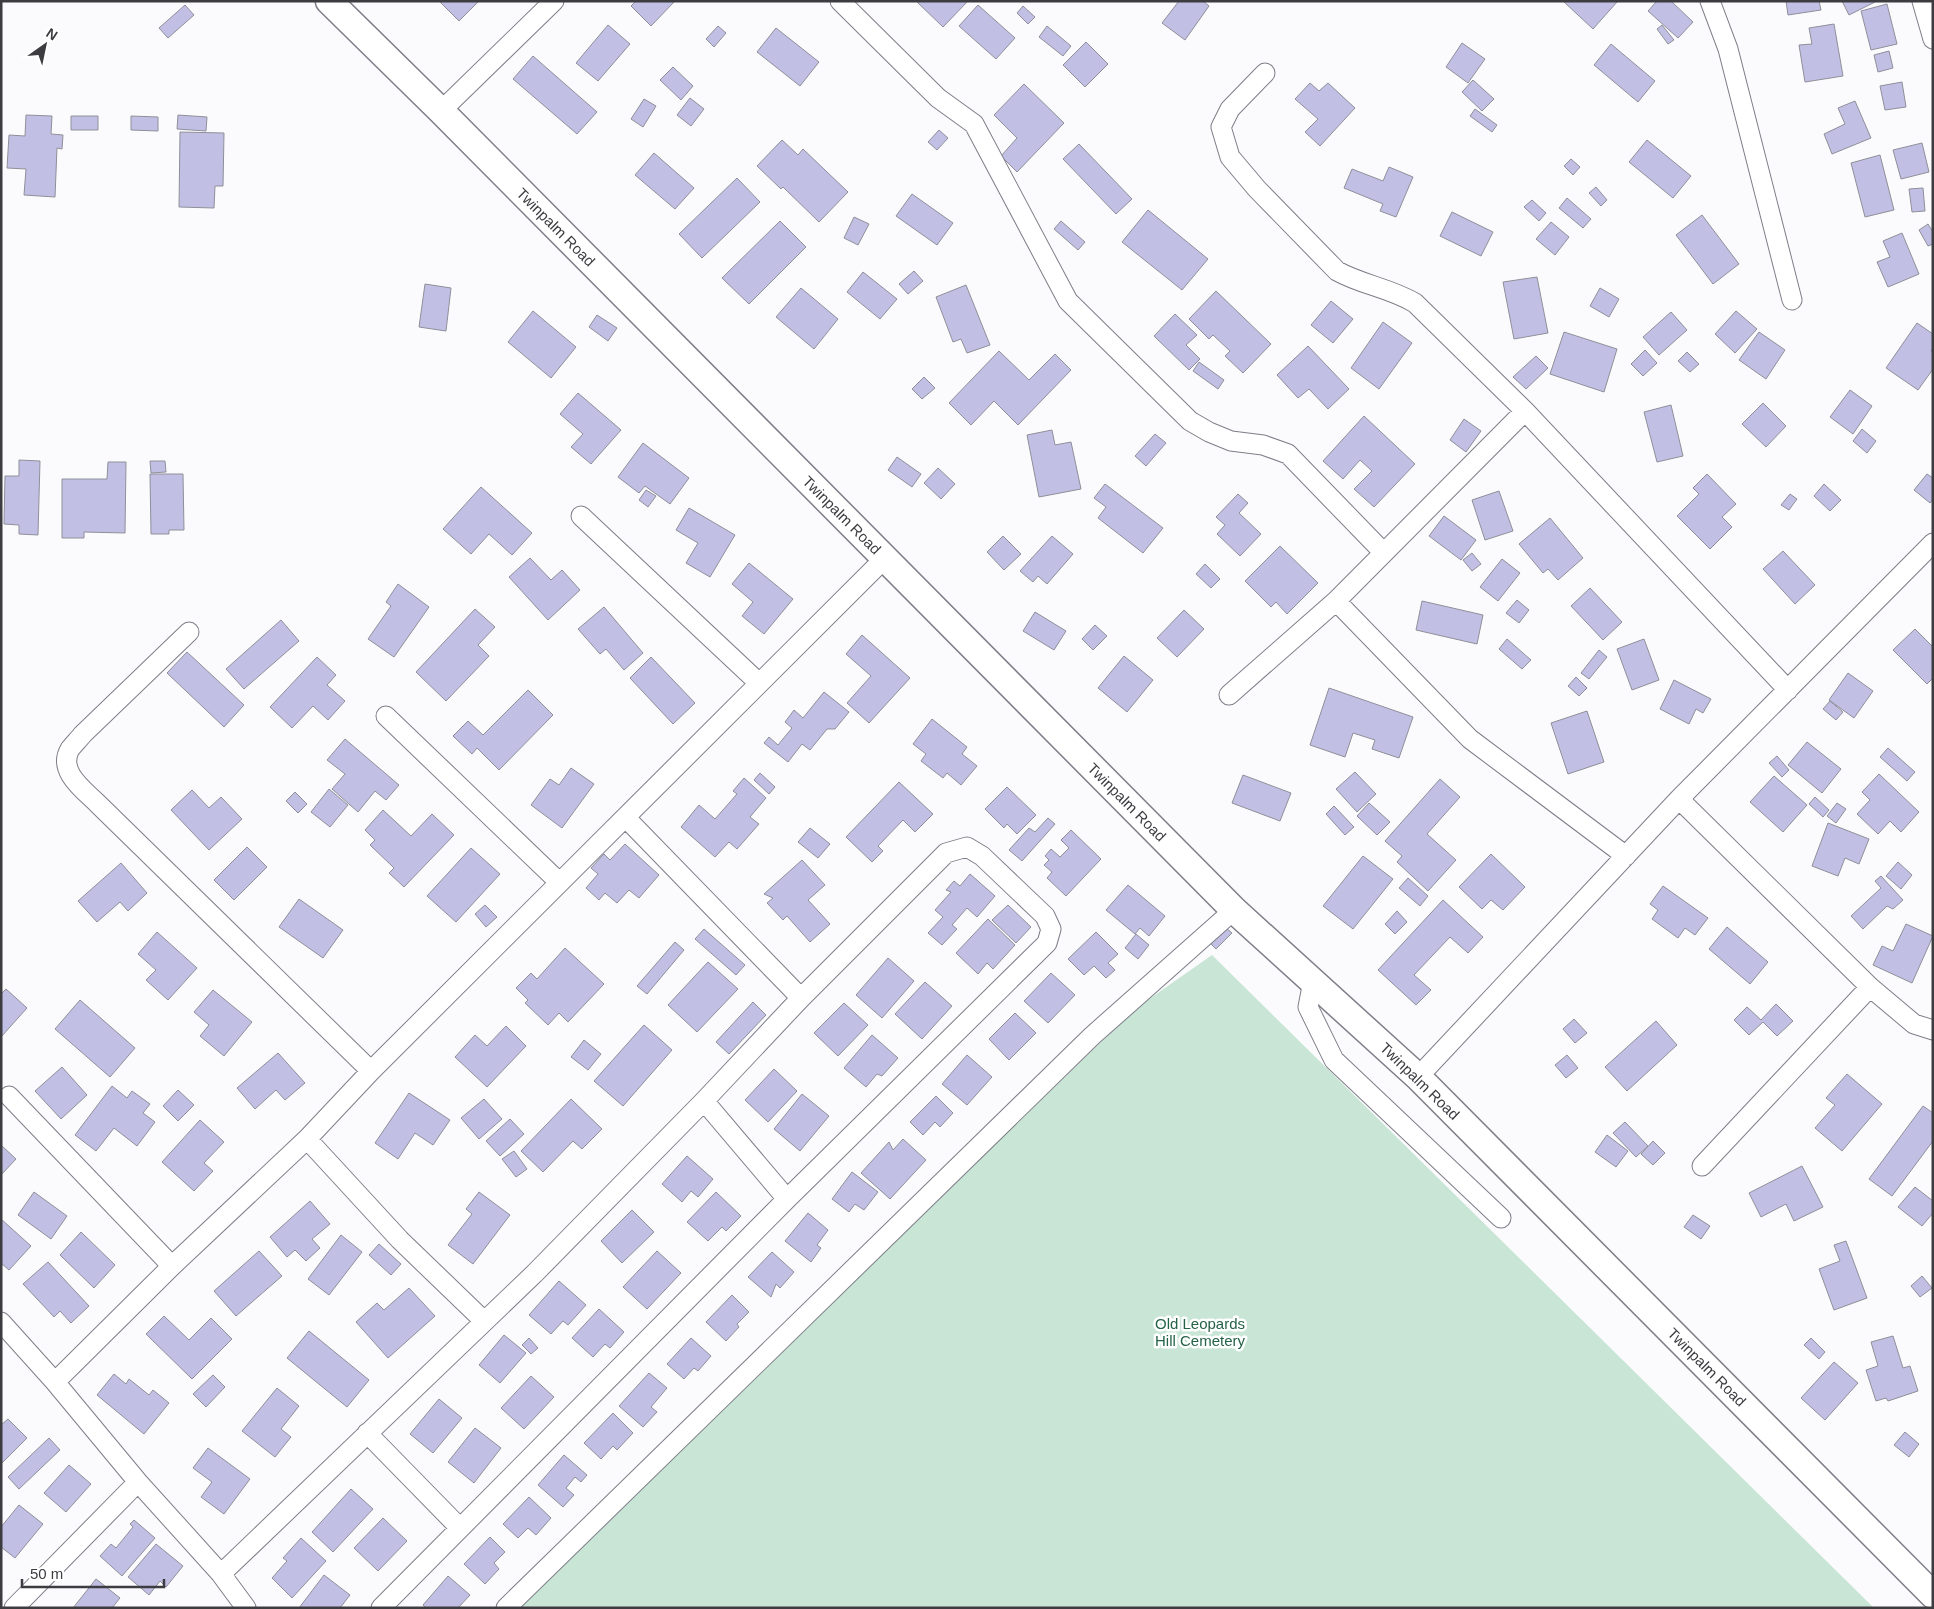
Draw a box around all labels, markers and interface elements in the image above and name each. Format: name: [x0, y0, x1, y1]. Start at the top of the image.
north arrow: [20, 20, 70, 70]
text: N: [43, 25, 61, 44]
street label: Twinpalm Road: [513, 184, 599, 270]
street label: Twinpalm Road: [799, 472, 885, 558]
street label: Twinpalm Road: [1084, 759, 1170, 845]
street label: Twinpalm Road: [1377, 1039, 1463, 1123]
park label: Old Leopards Hill Cemetery: [1155, 1315, 1246, 1349]
street label: Twinpalm Road: [1664, 1324, 1750, 1410]
scale bar: [22, 1556, 165, 1588]
text: 50 m: [30, 1565, 63, 1582]

